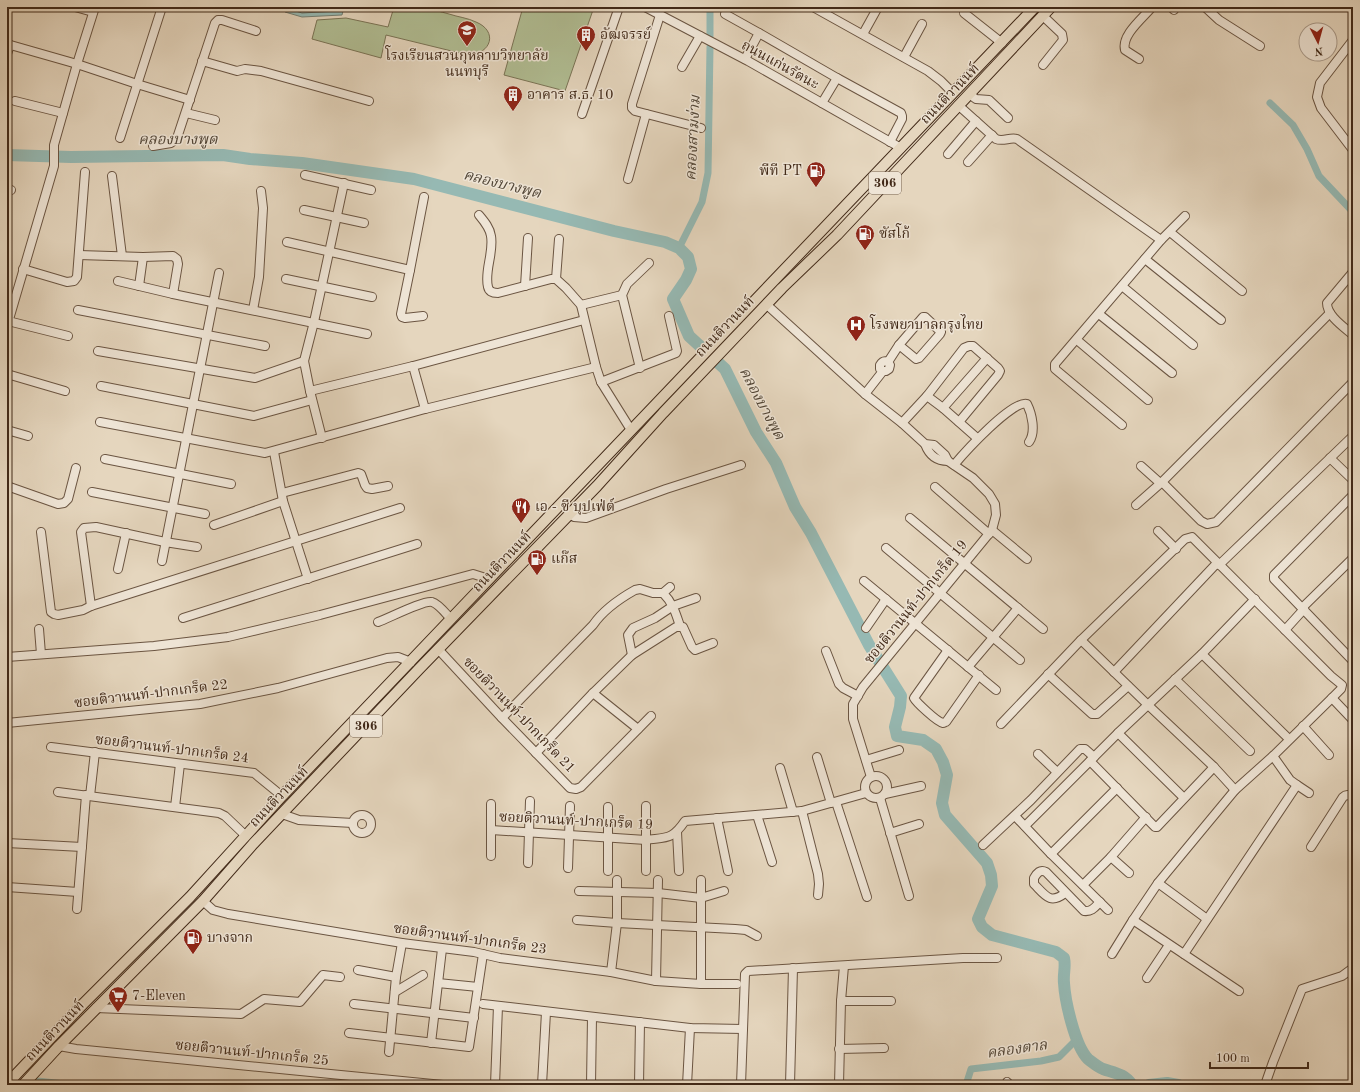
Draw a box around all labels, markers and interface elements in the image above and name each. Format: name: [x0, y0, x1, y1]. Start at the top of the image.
school or university icon: โรงเรียนสวนกุหลาบวิทยาลัย นนทบุรี: [456, 19, 478, 47]
north arrow: [1298, 22, 1338, 62]
building icon: อัฒจรรย์: [575, 24, 597, 52]
place label: อัฒจรรย์: [600, 25, 651, 42]
street label: ถนนแก่นรัตนะ: [739, 36, 822, 92]
place label: โรงเรียนสวนกุหลาบวิทยาลัย นนทบุรี: [384, 45, 549, 80]
text: N: [1314, 45, 1324, 56]
street label: ถนนติวานนท์: [916, 59, 982, 127]
building icon: อาคาร ส.ธ. 10: [502, 84, 524, 112]
place label: อาคาร ส.ธ. 10: [527, 88, 613, 102]
water label: คลองสามง่าม: [682, 93, 704, 181]
water label: คลองบางพูด: [138, 133, 218, 149]
fuel station icon: พีที PT: [805, 160, 827, 188]
place label: พีที PT: [759, 163, 802, 178]
water label: คลองบางพูด: [461, 168, 543, 203]
road number: 306: [869, 172, 901, 194]
fuel station icon: ซัสโก้: [854, 223, 876, 251]
place label: ซัสโก้: [879, 223, 910, 241]
street label: ถนนติวานนท์: [691, 292, 757, 360]
hospital icon: โรงพยาบาลกรุงไทย: [845, 314, 867, 342]
place label: โรงพยาบาลกรุงไทย: [869, 314, 983, 333]
water label: คลองบางพูด: [735, 365, 786, 443]
restaurant icon: เอ - ซี บุปเฟ่ต์: [510, 496, 532, 524]
place label: เอ - ซี บุปเฟ่ต์: [535, 497, 615, 515]
street label: ถนนติวานนท์: [468, 527, 534, 595]
street label: ซอยติวานนท์-ปากเกร็ด 19: [860, 536, 970, 666]
fuel station icon: แก๊ส: [526, 548, 548, 576]
place label: แก๊ส: [551, 550, 578, 566]
street label: ซอยติวานนท์-ปากเกร็ด 21: [460, 652, 580, 775]
street label: ซอยติวานนท์-ปากเกร็ด 22: [73, 675, 229, 710]
road number: 306: [350, 715, 382, 737]
street label: ซอยติวานนท์-ปากเกร็ด 24: [94, 730, 250, 765]
street label: ถนนติวานนท์: [245, 762, 311, 830]
street label: ซอยติวานนท์-ปากเกร็ด 19: [498, 807, 654, 832]
street label: ซอยติวานนท์-ปากเกร็ด 23: [393, 918, 548, 957]
fuel station icon: บางจาก: [182, 927, 204, 955]
place label: บางจาก: [207, 931, 253, 945]
supermarket icon: 7-Eleven: [107, 985, 129, 1013]
place label: 7-Eleven: [132, 989, 186, 1003]
street label: ถนนติวานนท์: [21, 996, 87, 1064]
street label: ซอยติวานนท์-ปากเกร็ด 25: [174, 1035, 330, 1068]
water label: คลองตาล: [986, 1038, 1049, 1062]
scale bar: [1210, 1044, 1308, 1070]
text: 100 m: [1216, 1053, 1250, 1065]

